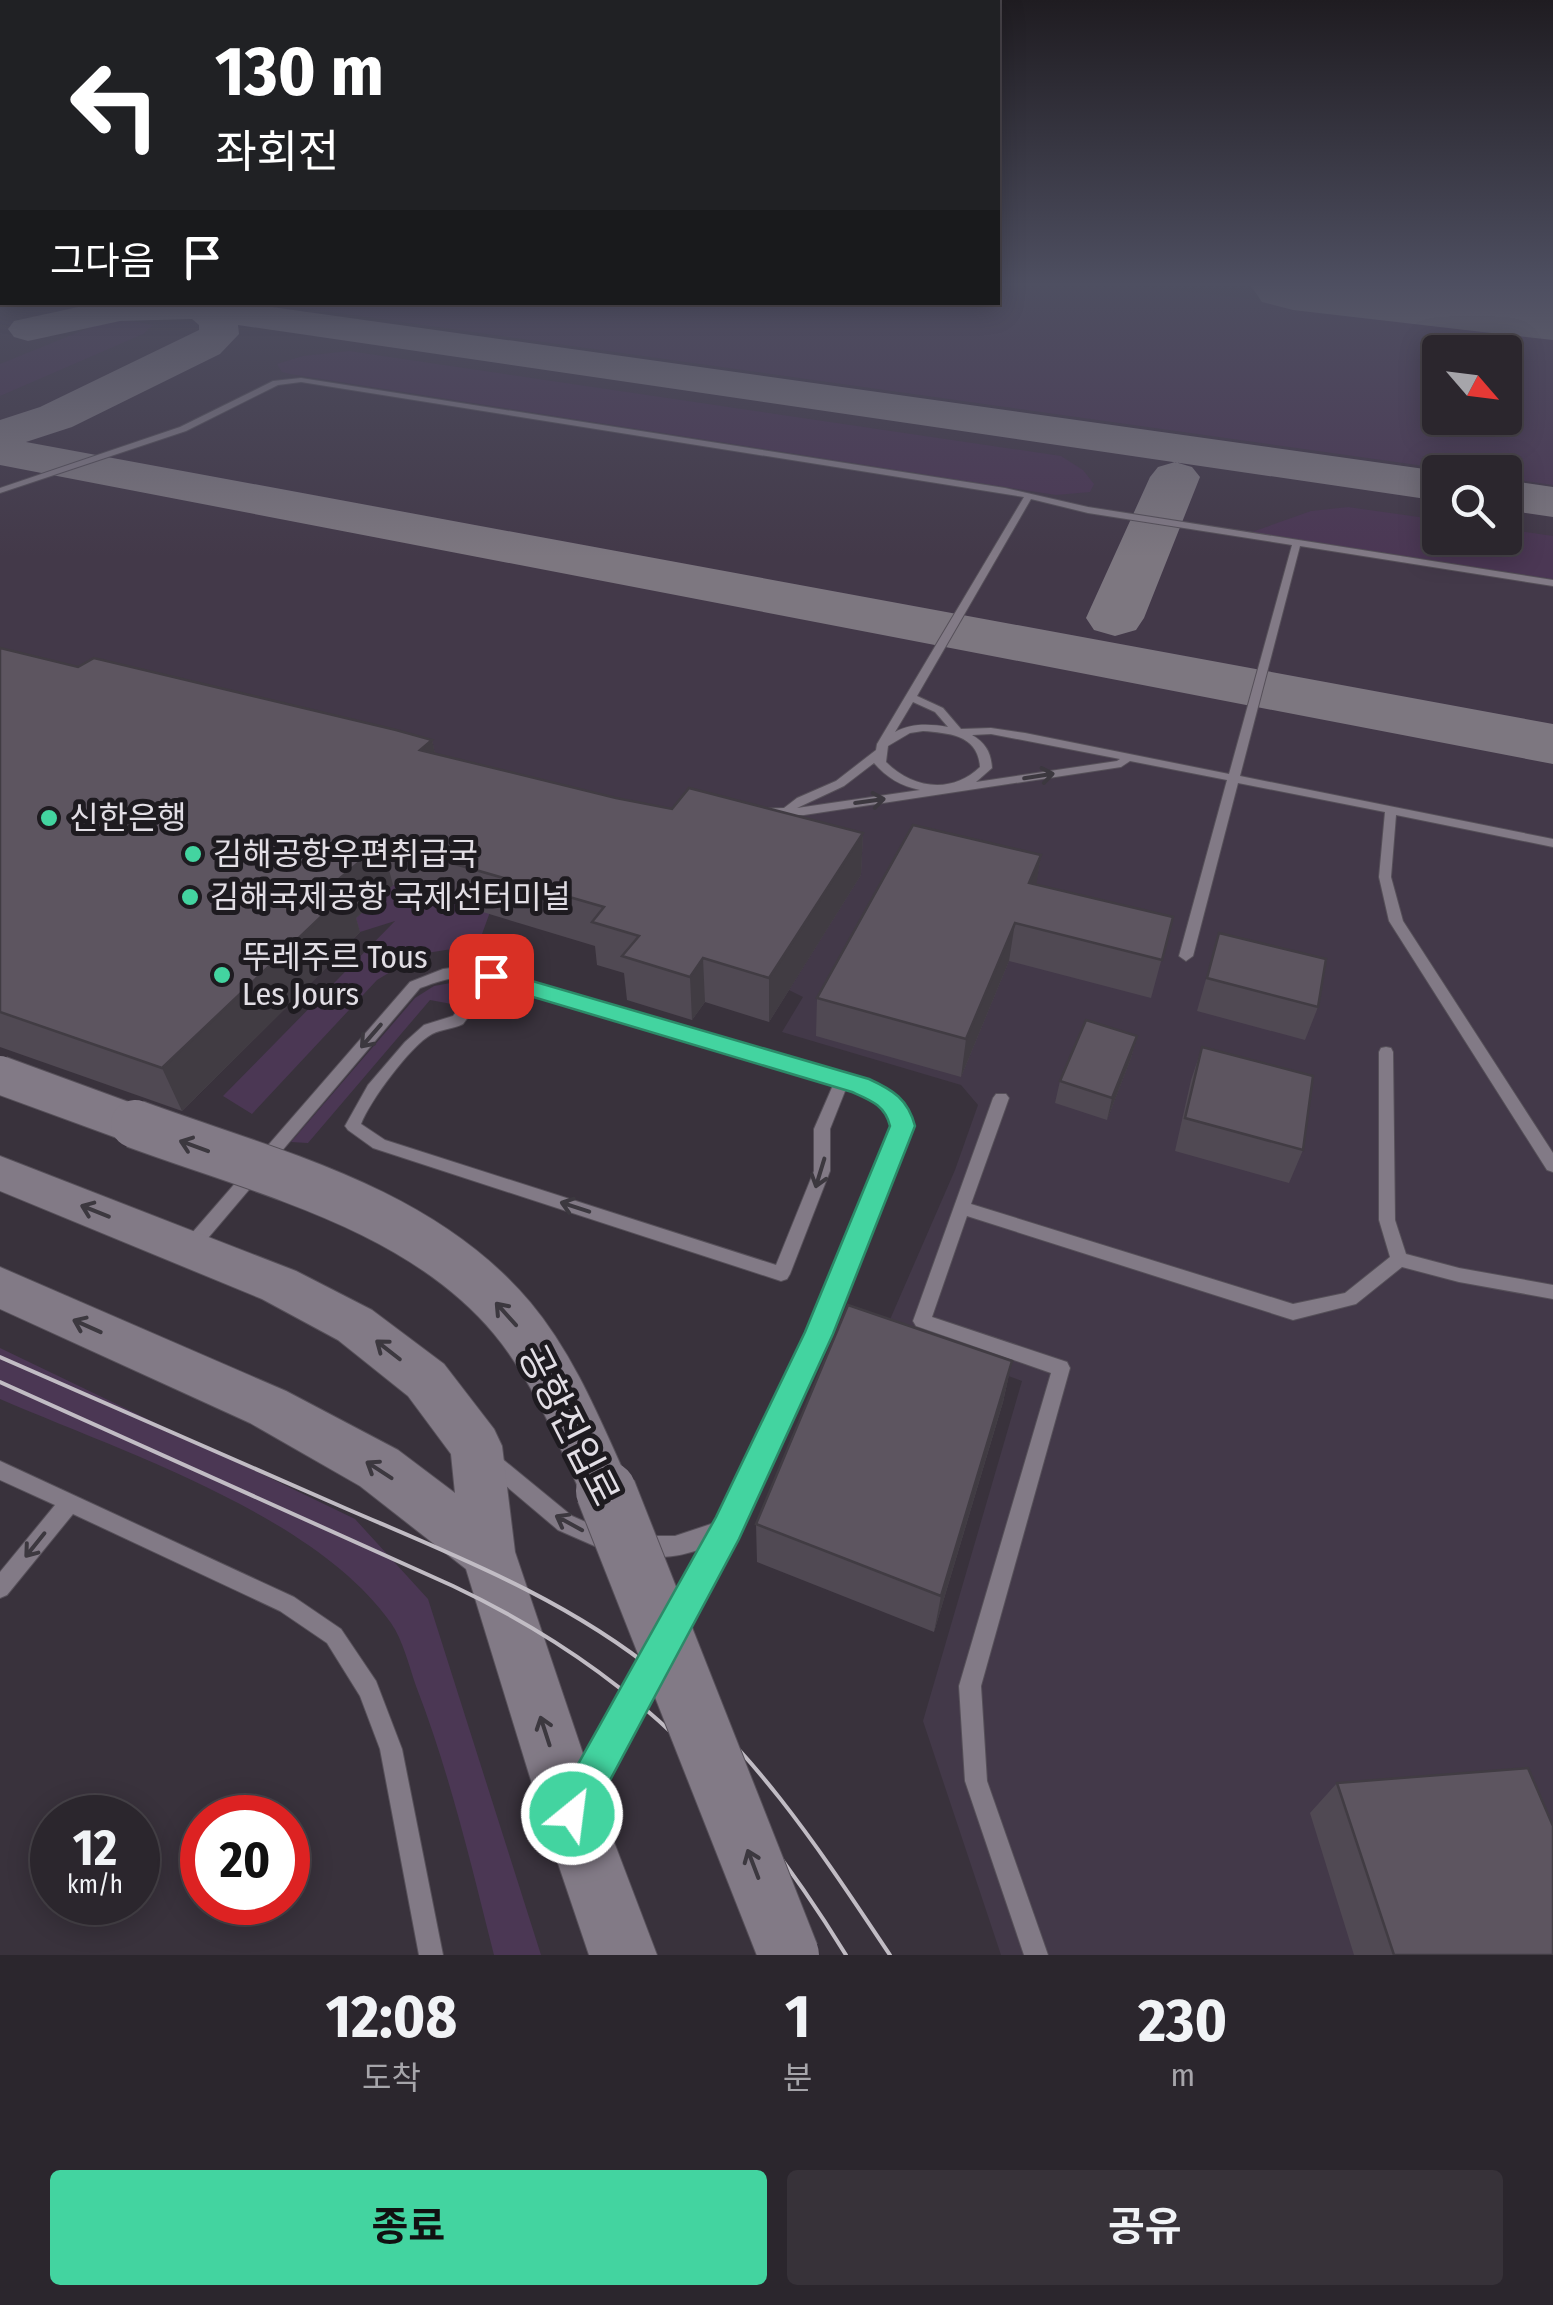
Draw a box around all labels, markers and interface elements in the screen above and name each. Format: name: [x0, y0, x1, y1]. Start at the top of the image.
text: 130 m: [215, 30, 384, 114]
icon: left: [50, 40, 180, 170]
text: 좌회전: [215, 125, 339, 179]
icon: arrive: [175, 230, 230, 285]
text: 그다음: [50, 238, 155, 284]
north arrow: [1422, 335, 1522, 435]
map controls: [1422, 335, 1522, 555]
button: search: [1422, 455, 1522, 555]
one-way arrow: [1023, 767, 1055, 785]
one-way arrow: [854, 792, 886, 810]
place label: 신한은행: [69, 799, 187, 837]
marker: 신한은행: [38, 807, 60, 829]
place label: 김해공항우편취급국: [213, 835, 478, 873]
marker: 김해공항우편취급국: [182, 843, 204, 865]
place label: 김해국제공항 국제선터미널: [210, 878, 571, 916]
marker: 김해국제공항 국제선터미널: [179, 886, 201, 908]
pin: [449, 934, 534, 1019]
place label: 뚜레주르 Tous Les Jours: [242, 938, 428, 1013]
icon: arrive: [464, 949, 519, 1004]
marker: 뚜레주르 Tous Les Jours: [211, 964, 233, 986]
one-way arrow: [361, 1022, 383, 1048]
one-way arrow: [180, 1136, 211, 1154]
one-way arrow: [810, 1157, 828, 1188]
one-way arrow: [560, 1197, 591, 1215]
one-way arrow: [81, 1201, 111, 1219]
one-way arrow: [495, 1302, 518, 1327]
one-way arrow: [73, 1316, 103, 1335]
street label: 공항진입로: [509, 1337, 629, 1513]
one-way arrow: [375, 1340, 402, 1361]
one-way arrow: [365, 1459, 393, 1480]
one-way arrow: [554, 1512, 584, 1532]
one-way arrow: [24, 1532, 46, 1558]
one-way arrow: [535, 1715, 553, 1747]
position arrow: [520, 1762, 624, 1866]
speed limit sign: 20: [180, 1795, 310, 1925]
text: 12: [73, 1818, 117, 1878]
one-way arrow: [743, 1850, 761, 1880]
text: km/h: [67, 1870, 123, 1900]
text: 12:08: [326, 1981, 457, 2053]
text: 1: [785, 1981, 810, 2053]
text: 230: [1138, 1985, 1227, 2057]
text: m: [1170, 2056, 1195, 2094]
text: 도착: [362, 2059, 421, 2097]
text: 분: [783, 2059, 812, 2097]
button: 종료: [50, 2170, 767, 2285]
button: 공유: [787, 2170, 1503, 2285]

